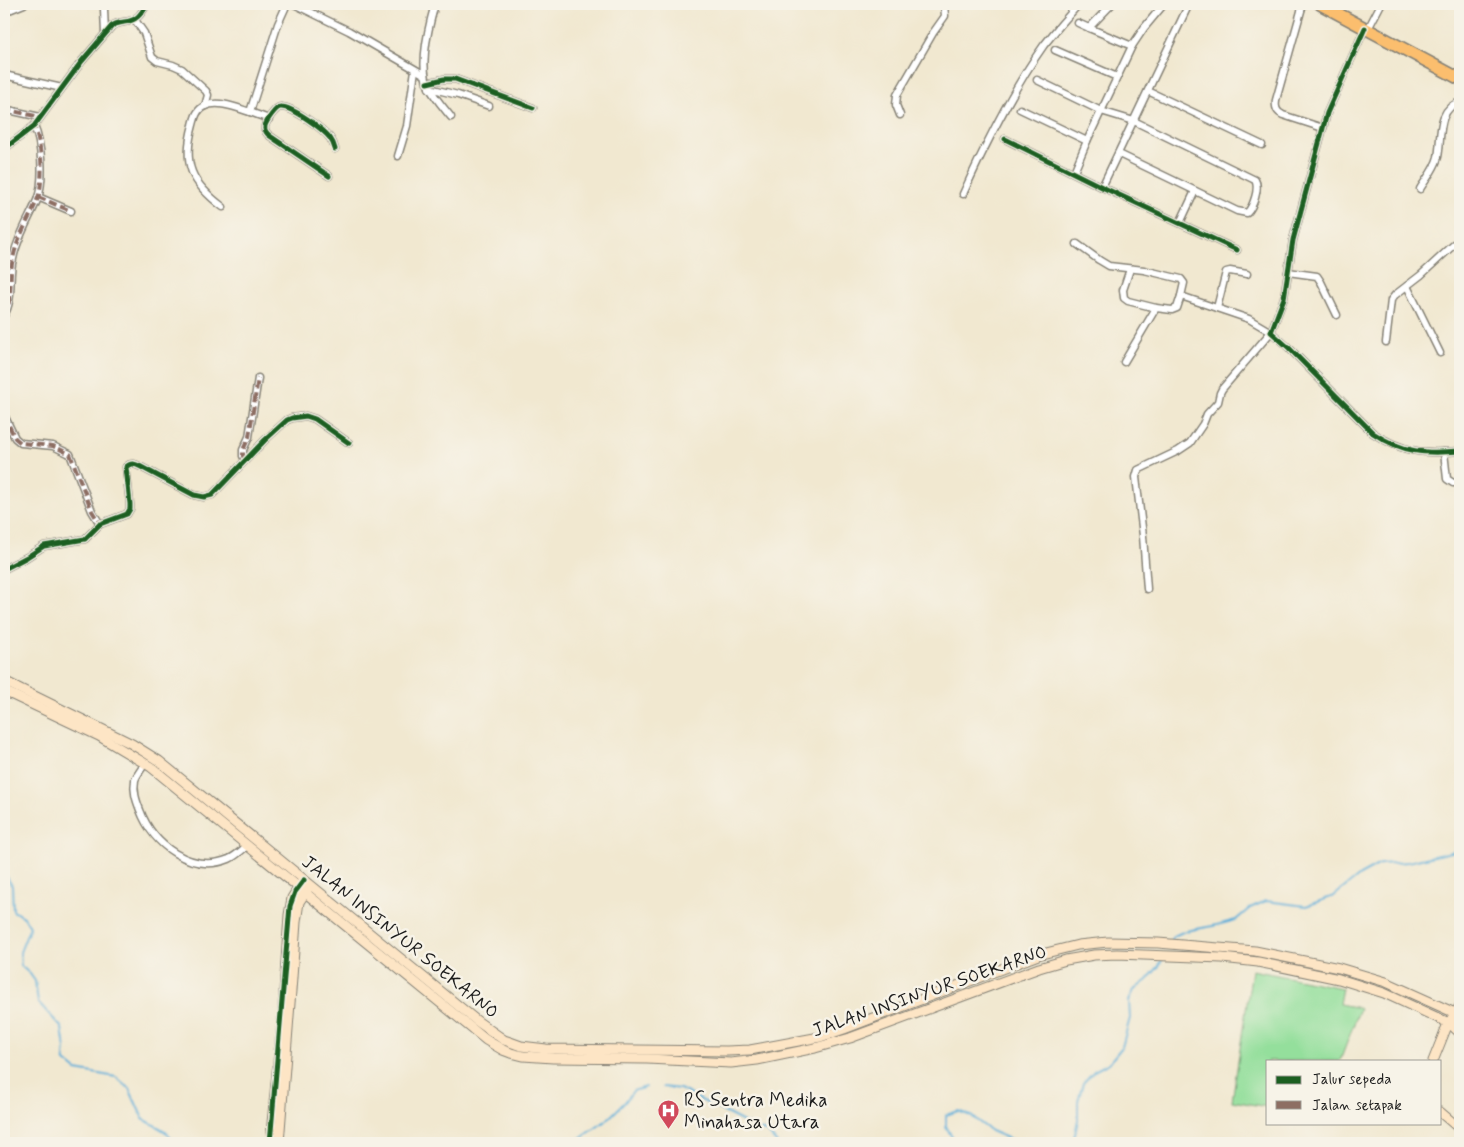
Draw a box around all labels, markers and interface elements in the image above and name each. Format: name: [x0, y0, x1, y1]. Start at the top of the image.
street label: JALAN INSINYUR SOEKARNO: [296, 850, 504, 1024]
street label: JALAN INSINYUR SOEKARNO: [809, 939, 1050, 1043]
legend: [1266, 1060, 1442, 1124]
text: Jalur sepeda: [1312, 1070, 1392, 1090]
place label: RS Sentra Medika Minahasa Utara: [684, 1088, 827, 1135]
text: Jalan setapak: [1312, 1096, 1402, 1116]
hospital icon: RS Sentra Medika Minahasa Utara: [656, 1098, 680, 1129]

